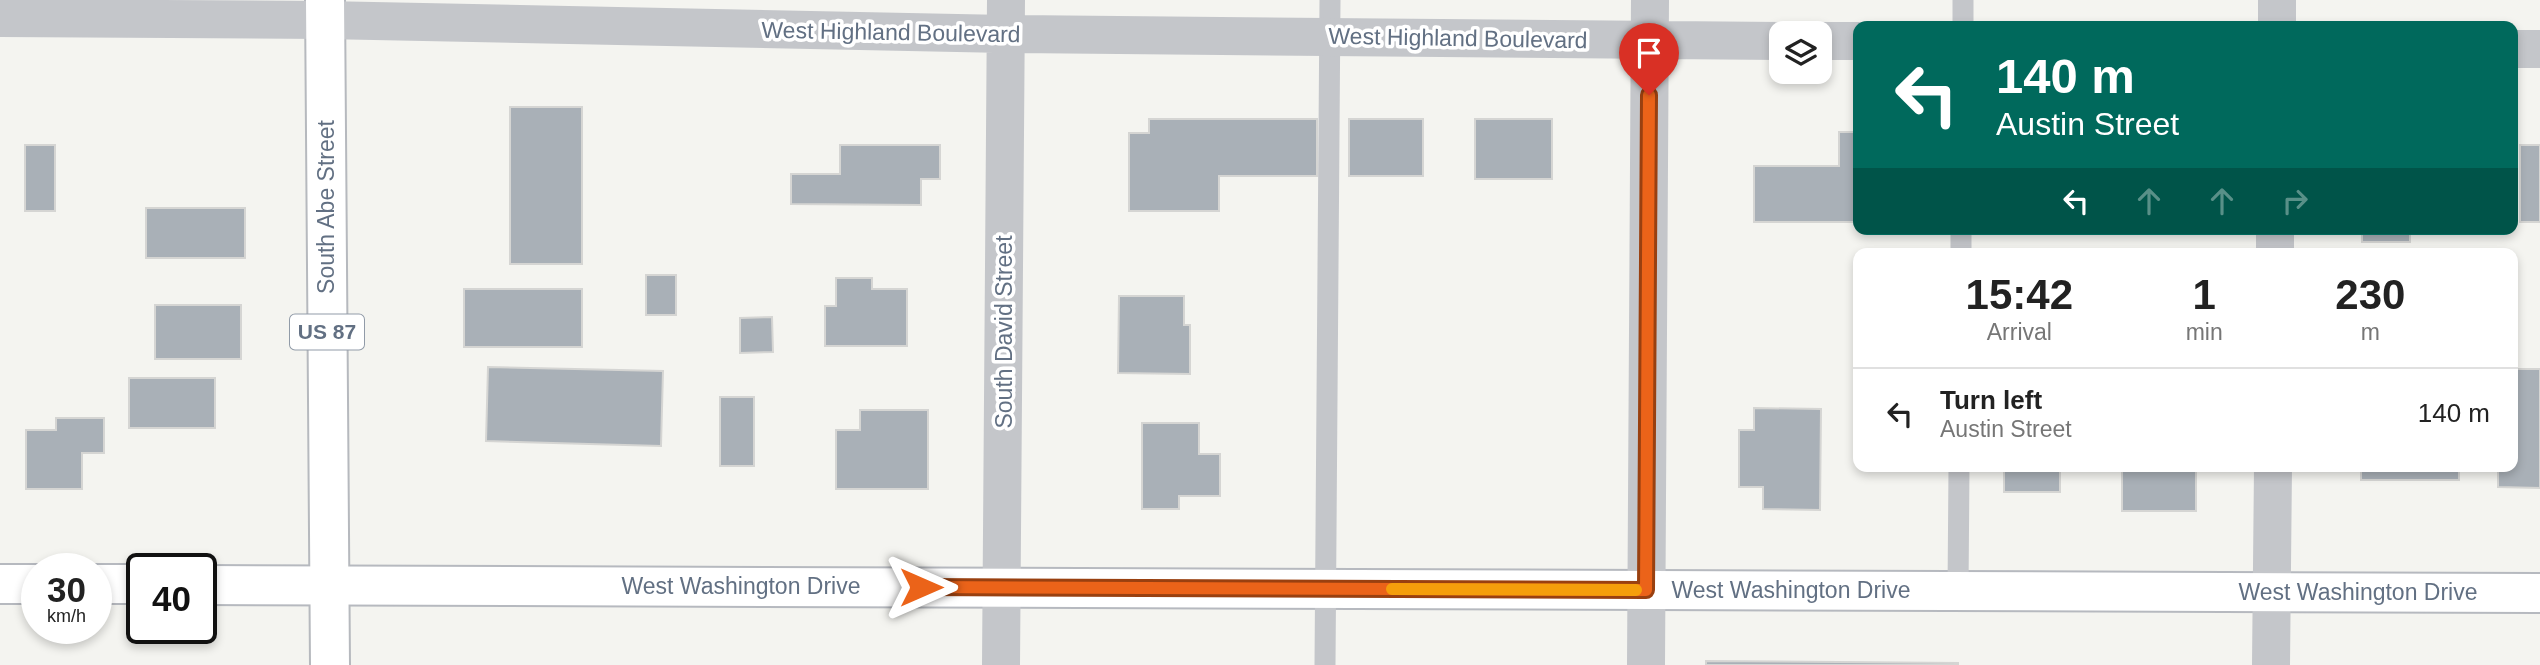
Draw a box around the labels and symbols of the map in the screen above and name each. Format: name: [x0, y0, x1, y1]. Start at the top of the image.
street label: West Highland Boulevard: [761, 17, 1021, 47]
street label: West Highland Boulevard: [1328, 23, 1588, 53]
pin: [1619, 23, 1679, 95]
street label: South Abe Street: [313, 119, 339, 294]
street label: South David Street: [991, 235, 1017, 429]
road number: US 87: [290, 314, 364, 350]
position arrow: [884, 550, 958, 624]
speed limit sign: 40: [126, 553, 217, 644]
street label: West Washington Drive: [621, 573, 861, 599]
street label: West Washington Drive: [1671, 577, 1911, 603]
street label: West Washington Drive: [2238, 579, 2478, 605]

